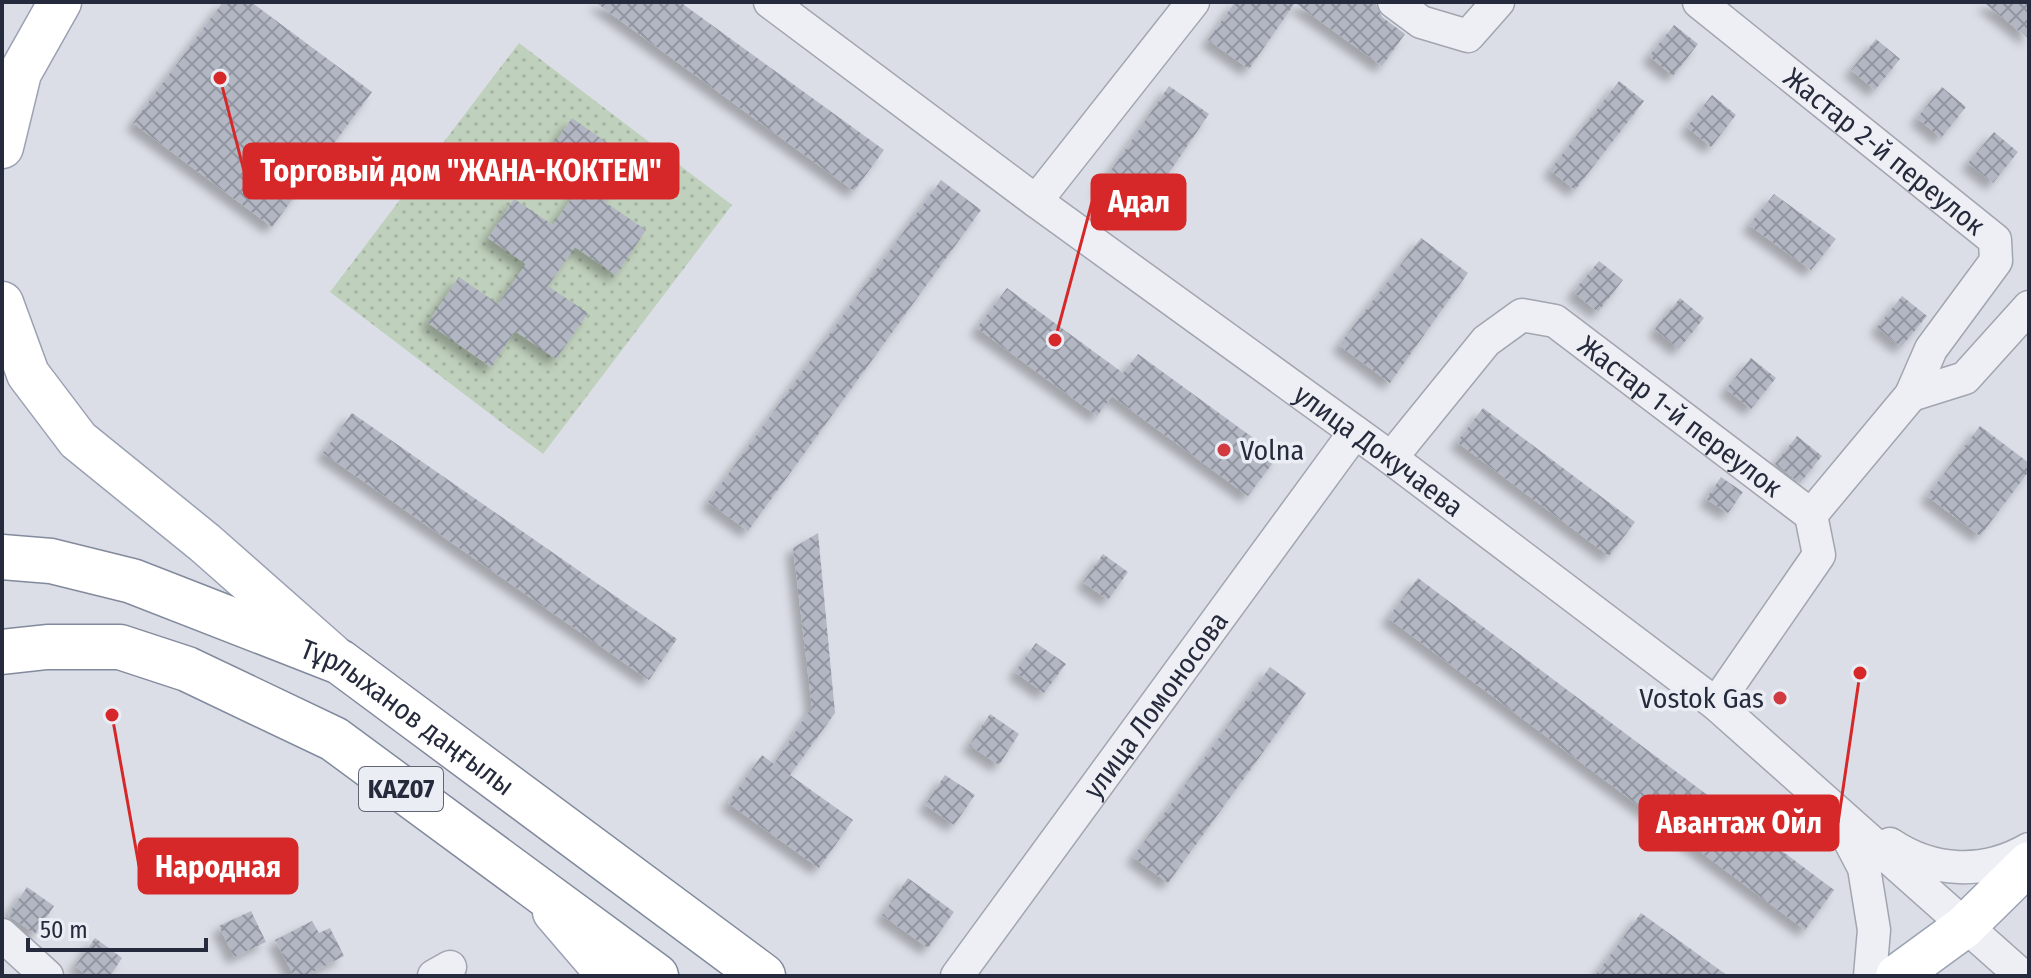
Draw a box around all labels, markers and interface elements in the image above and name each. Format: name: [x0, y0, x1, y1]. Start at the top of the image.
street label: Жастар 2-й переулок: [1777, 61, 1991, 242]
callout: Торговый дом "ЖАНА-КОКТЕМ": [244, 144, 678, 198]
text: Торговый дом "ЖАНА-КОКТЕМ": [260, 153, 662, 189]
callout: Адал: [1092, 175, 1185, 229]
text: Адал: [1107, 184, 1170, 220]
street label: Жастар 1-й переулок: [1572, 329, 1788, 504]
street label: улица Докучаева: [1288, 377, 1470, 524]
place label: Volna: [1240, 434, 1304, 467]
marker: Volna: [1215, 441, 1233, 459]
street label: улица Ломоносова: [1077, 605, 1235, 805]
street label: Тұрлыханов даңғылы: [296, 632, 521, 803]
place label: Vostok Gas: [1639, 682, 1764, 715]
marker: Vostok Gas: [1771, 689, 1789, 707]
road number: KAZ07: [359, 767, 443, 811]
callout: Авантаж Ойл: [1640, 796, 1838, 850]
text: Авантаж Ойл: [1655, 805, 1822, 841]
callout: Народная: [139, 839, 297, 893]
text: Народная: [155, 849, 281, 885]
scale bar: [28, 902, 206, 952]
text: 50 m: [40, 916, 88, 944]

